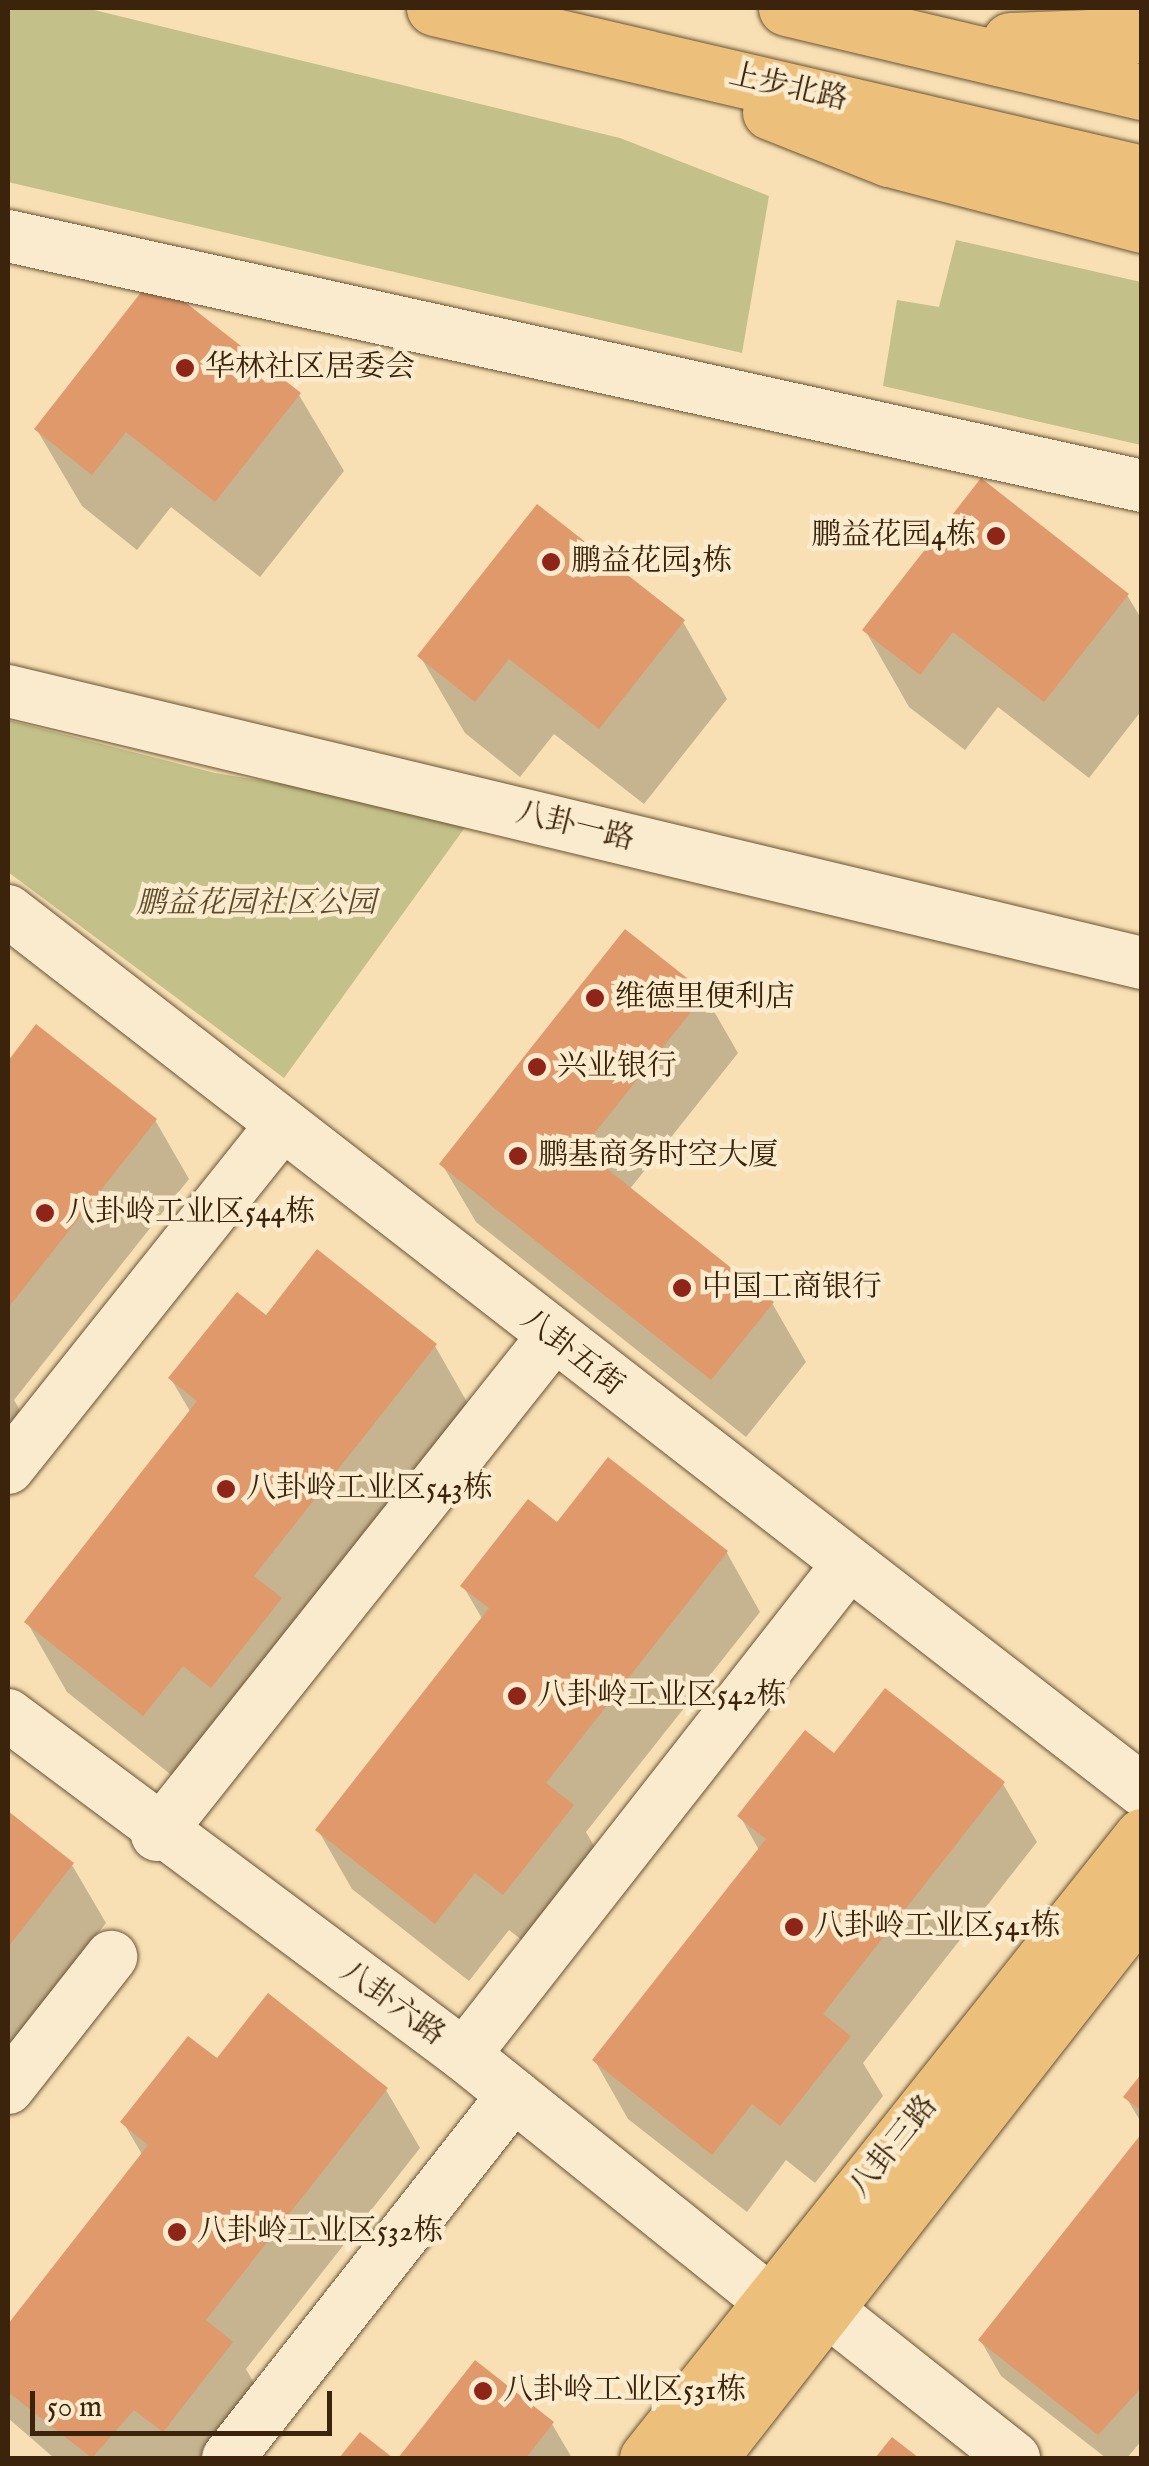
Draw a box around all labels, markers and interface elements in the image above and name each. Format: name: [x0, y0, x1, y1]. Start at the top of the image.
street label: 上步北路: [725, 57, 851, 119]
place label: 华林社区居委会: [205, 350, 415, 386]
marker: 华林社区居委会: [174, 357, 196, 379]
place label: 鹏益花园4栋: [811, 518, 976, 554]
marker: 鹏益花园4栋: [985, 525, 1007, 547]
place label: 鹏益花园3栋: [571, 544, 732, 580]
marker: 鹏益花园3栋: [540, 551, 562, 573]
street label: 八卦一路: [512, 795, 638, 859]
park label: 鹏益花园社区公园: [136, 886, 376, 922]
place label: 维德里便利店: [615, 980, 795, 1016]
marker: 维德里便利店: [584, 987, 606, 1009]
place label: 兴业银行: [557, 1049, 677, 1085]
marker: 兴业银行: [526, 1056, 548, 1078]
place label: 鹏基商务时空大厦: [538, 1138, 778, 1174]
marker: 鹏基商务时空大厦: [507, 1145, 529, 1167]
place label: 八卦岭工业区544栋: [65, 1195, 315, 1231]
marker: 八卦岭工业区544栋: [34, 1202, 56, 1224]
place label: 中国工商银行: [702, 1270, 882, 1306]
marker: 中国工商银行: [671, 1277, 693, 1299]
street label: 八卦五街: [514, 1302, 630, 1404]
place label: 八卦岭工业区543栋: [246, 1471, 493, 1507]
marker: 八卦岭工业区543栋: [215, 1478, 237, 1500]
place label: 八卦岭工业区542栋: [537, 1678, 787, 1714]
marker: 八卦岭工业区542栋: [506, 1685, 528, 1707]
place label: 八卦岭工业区541栋: [814, 1909, 1061, 1945]
marker: 八卦岭工业区541栋: [783, 1916, 805, 1938]
street label: 八卦六路: [333, 1954, 451, 2054]
street label: 八卦三路: [842, 2089, 946, 2205]
place label: 八卦岭工业区532栋: [197, 2214, 443, 2250]
marker: 八卦岭工业区532栋: [166, 2221, 188, 2243]
scale bar: [35, 2371, 338, 2433]
place label: 八卦岭工业区531栋: [503, 2373, 746, 2409]
marker: 八卦岭工业区531栋: [472, 2380, 494, 2402]
text: 50 m: [47, 2389, 102, 2427]

